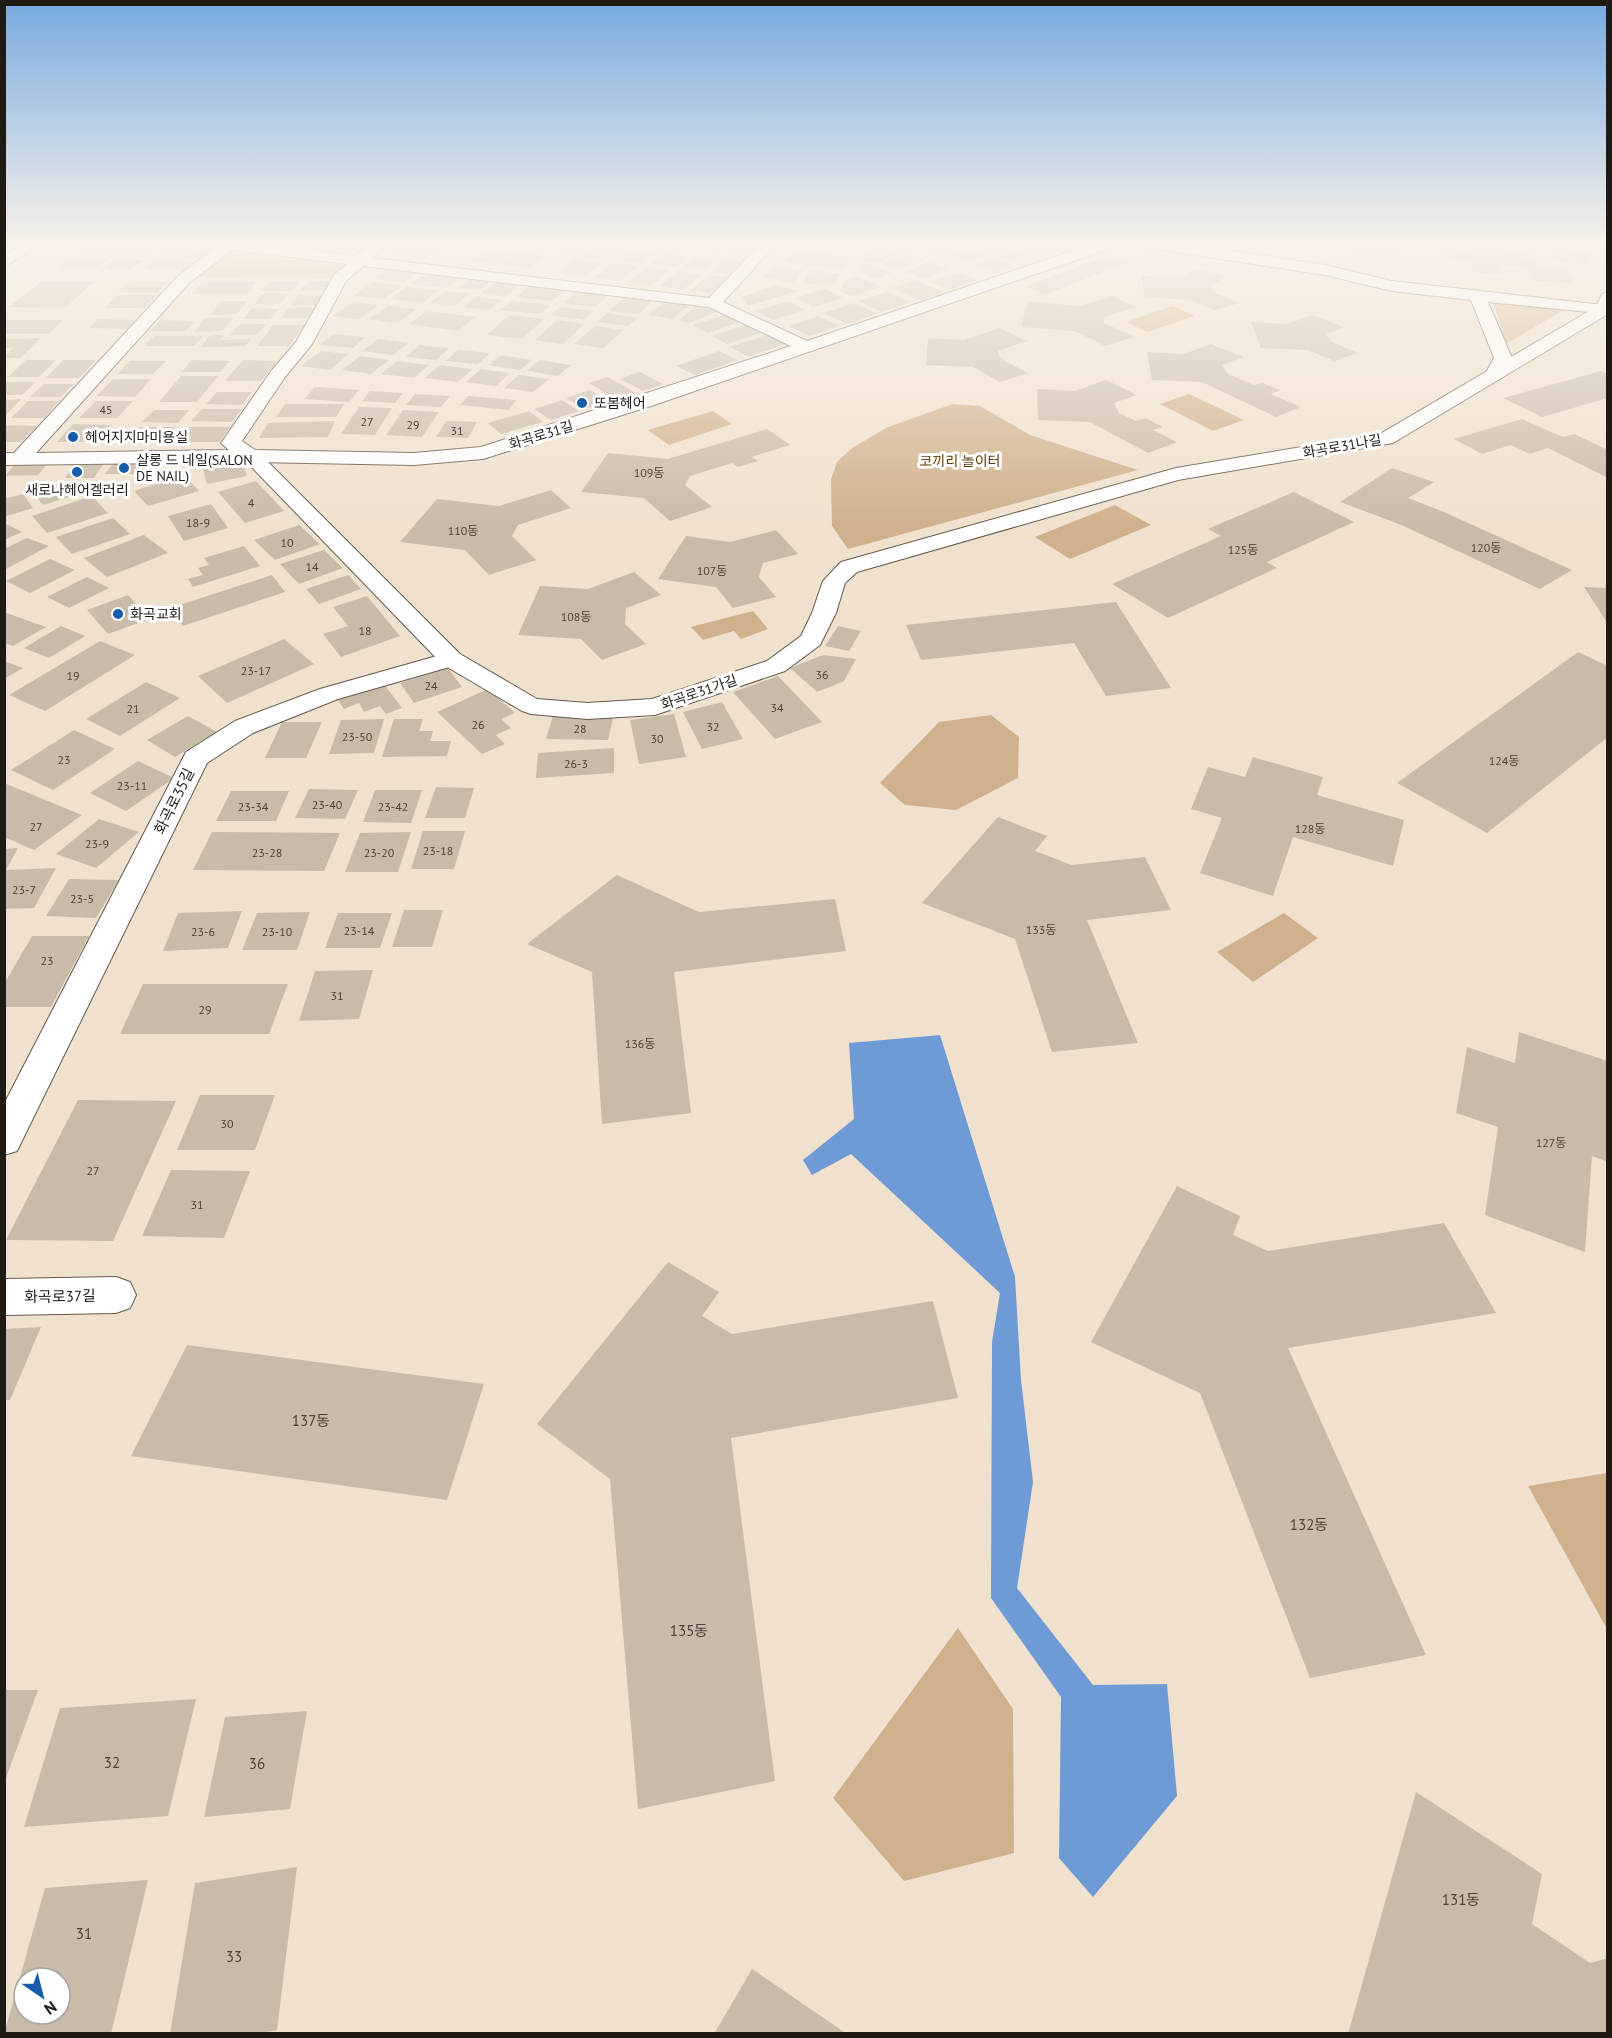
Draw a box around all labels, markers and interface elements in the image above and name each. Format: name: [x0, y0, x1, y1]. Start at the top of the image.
place label: 또봄헤어: [594, 394, 646, 412]
marker: 또봄헤어: [575, 396, 589, 410]
house number: 45: [99, 402, 113, 417]
house number: 27: [360, 414, 374, 429]
house number: 29: [406, 417, 420, 432]
street label: 화곡로31길: [506, 417, 576, 453]
house number: 31: [450, 423, 464, 438]
place label: 헤어지지마미용실: [85, 428, 188, 446]
marker: 헤어지지마미용실: [66, 430, 80, 444]
street label: 화곡로31나길: [1301, 430, 1383, 462]
place label: 살롱 드 네일(SALON DE NAIL): [136, 451, 253, 485]
park label: 코끼리 놀이터: [919, 452, 1001, 470]
marker: 살롱 드 네일(SALON DE NAIL): [117, 461, 131, 475]
marker: 새로나헤어겔러리: [70, 465, 84, 479]
house number: 109동: [634, 465, 664, 480]
place label: 새로나헤어겔러리: [25, 481, 129, 499]
house number: 4: [248, 495, 255, 510]
house number: 18-9: [186, 515, 210, 530]
house number: 110동: [448, 523, 478, 538]
house number: 10: [280, 535, 294, 550]
house number: 120동: [1471, 540, 1501, 555]
house number: 125동: [1228, 542, 1258, 557]
house number: 14: [305, 559, 319, 574]
house number: 107동: [697, 563, 727, 578]
place label: 화곡교회: [130, 605, 182, 623]
marker: 화곡교회: [111, 607, 125, 621]
house number: 108동: [561, 609, 591, 624]
house number: 18: [358, 623, 372, 638]
house number: 23-17: [241, 663, 271, 678]
house number: 36: [815, 667, 829, 682]
house number: 19: [66, 668, 80, 683]
street label: 화곡로31가길: [658, 671, 740, 713]
house number: 24: [424, 678, 438, 693]
house number: 34: [770, 700, 784, 715]
house number: 21: [126, 701, 140, 716]
house number: 26: [471, 717, 485, 732]
house number: 32: [706, 719, 720, 734]
house number: 28: [573, 721, 587, 736]
house number: 23-50: [342, 729, 373, 744]
house number: 30: [650, 731, 664, 746]
house number: 23: [57, 752, 71, 767]
house number: 124동: [1489, 753, 1519, 768]
house number: 26-3: [564, 756, 588, 771]
street label: 화곡로35길: [150, 765, 198, 837]
house number: 23-11: [117, 778, 147, 793]
house number: 23-40: [312, 797, 343, 812]
house number: 23-34: [238, 799, 269, 814]
house number: 23-42: [378, 799, 408, 814]
house number: 27: [29, 819, 43, 834]
house number: 128동: [1295, 821, 1325, 836]
house number: 23-9: [85, 836, 109, 851]
house number: 23-18: [423, 843, 453, 858]
house number: 23-28: [252, 845, 282, 860]
house number: 23-20: [364, 845, 395, 860]
house number: 23-7: [12, 882, 36, 897]
house number: 23-5: [70, 891, 94, 906]
house number: 133동: [1026, 922, 1056, 937]
house number: 23-14: [344, 923, 375, 938]
house number: 23-6: [191, 924, 215, 939]
house number: 23-10: [262, 924, 293, 939]
house number: 23: [40, 953, 54, 968]
house number: 31: [330, 988, 344, 1003]
house number: 29: [198, 1002, 212, 1017]
house number: 136동: [625, 1036, 655, 1051]
house number: 30: [220, 1116, 234, 1131]
house number: 127동: [1536, 1135, 1566, 1150]
house number: 27: [86, 1163, 100, 1178]
house number: 31: [190, 1197, 204, 1212]
street label: 화곡로37길: [24, 1286, 96, 1306]
house number: 137동: [292, 1411, 330, 1430]
house number: 132동: [1290, 1515, 1328, 1534]
house number: 135동: [670, 1621, 708, 1640]
house number: 32: [104, 1753, 120, 1772]
house number: 36: [249, 1754, 265, 1773]
house number: 131동: [1442, 1890, 1480, 1909]
house number: 31: [76, 1924, 92, 1943]
house number: 33: [226, 1947, 242, 1966]
north arrow: [12, 1966, 72, 2026]
text: N: [41, 1997, 61, 2019]

